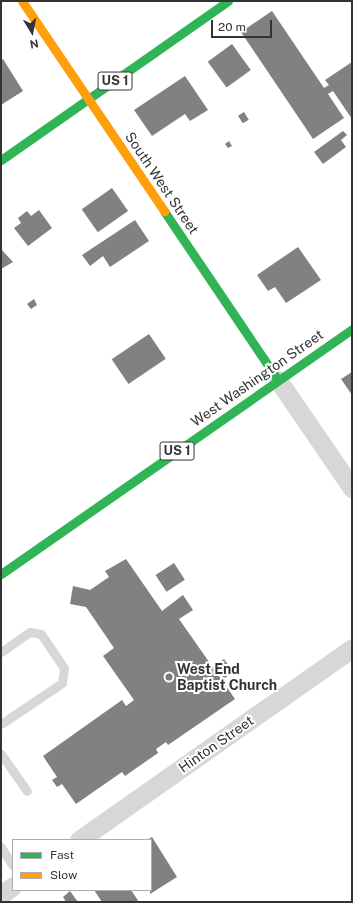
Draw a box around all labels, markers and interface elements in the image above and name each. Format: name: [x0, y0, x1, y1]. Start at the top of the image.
north arrow: [12, 12, 52, 52]
scale bar: [213, 12, 274, 38]
text: 20 m: [218, 20, 246, 34]
text: N: [29, 37, 39, 50]
road number: US 1: [97, 70, 133, 92]
street label: South West Street: [122, 129, 202, 237]
street label: West Washington Street: [188, 326, 326, 430]
road number: US 1: [159, 440, 195, 462]
place label: West End Baptist Church: [177, 661, 277, 694]
marker: West End Baptist Church: [164, 672, 174, 682]
street label: Hinton Street: [175, 712, 257, 776]
legend: [12, 839, 152, 891]
text: Fast: [50, 848, 74, 862]
text: Slow: [50, 868, 77, 882]

